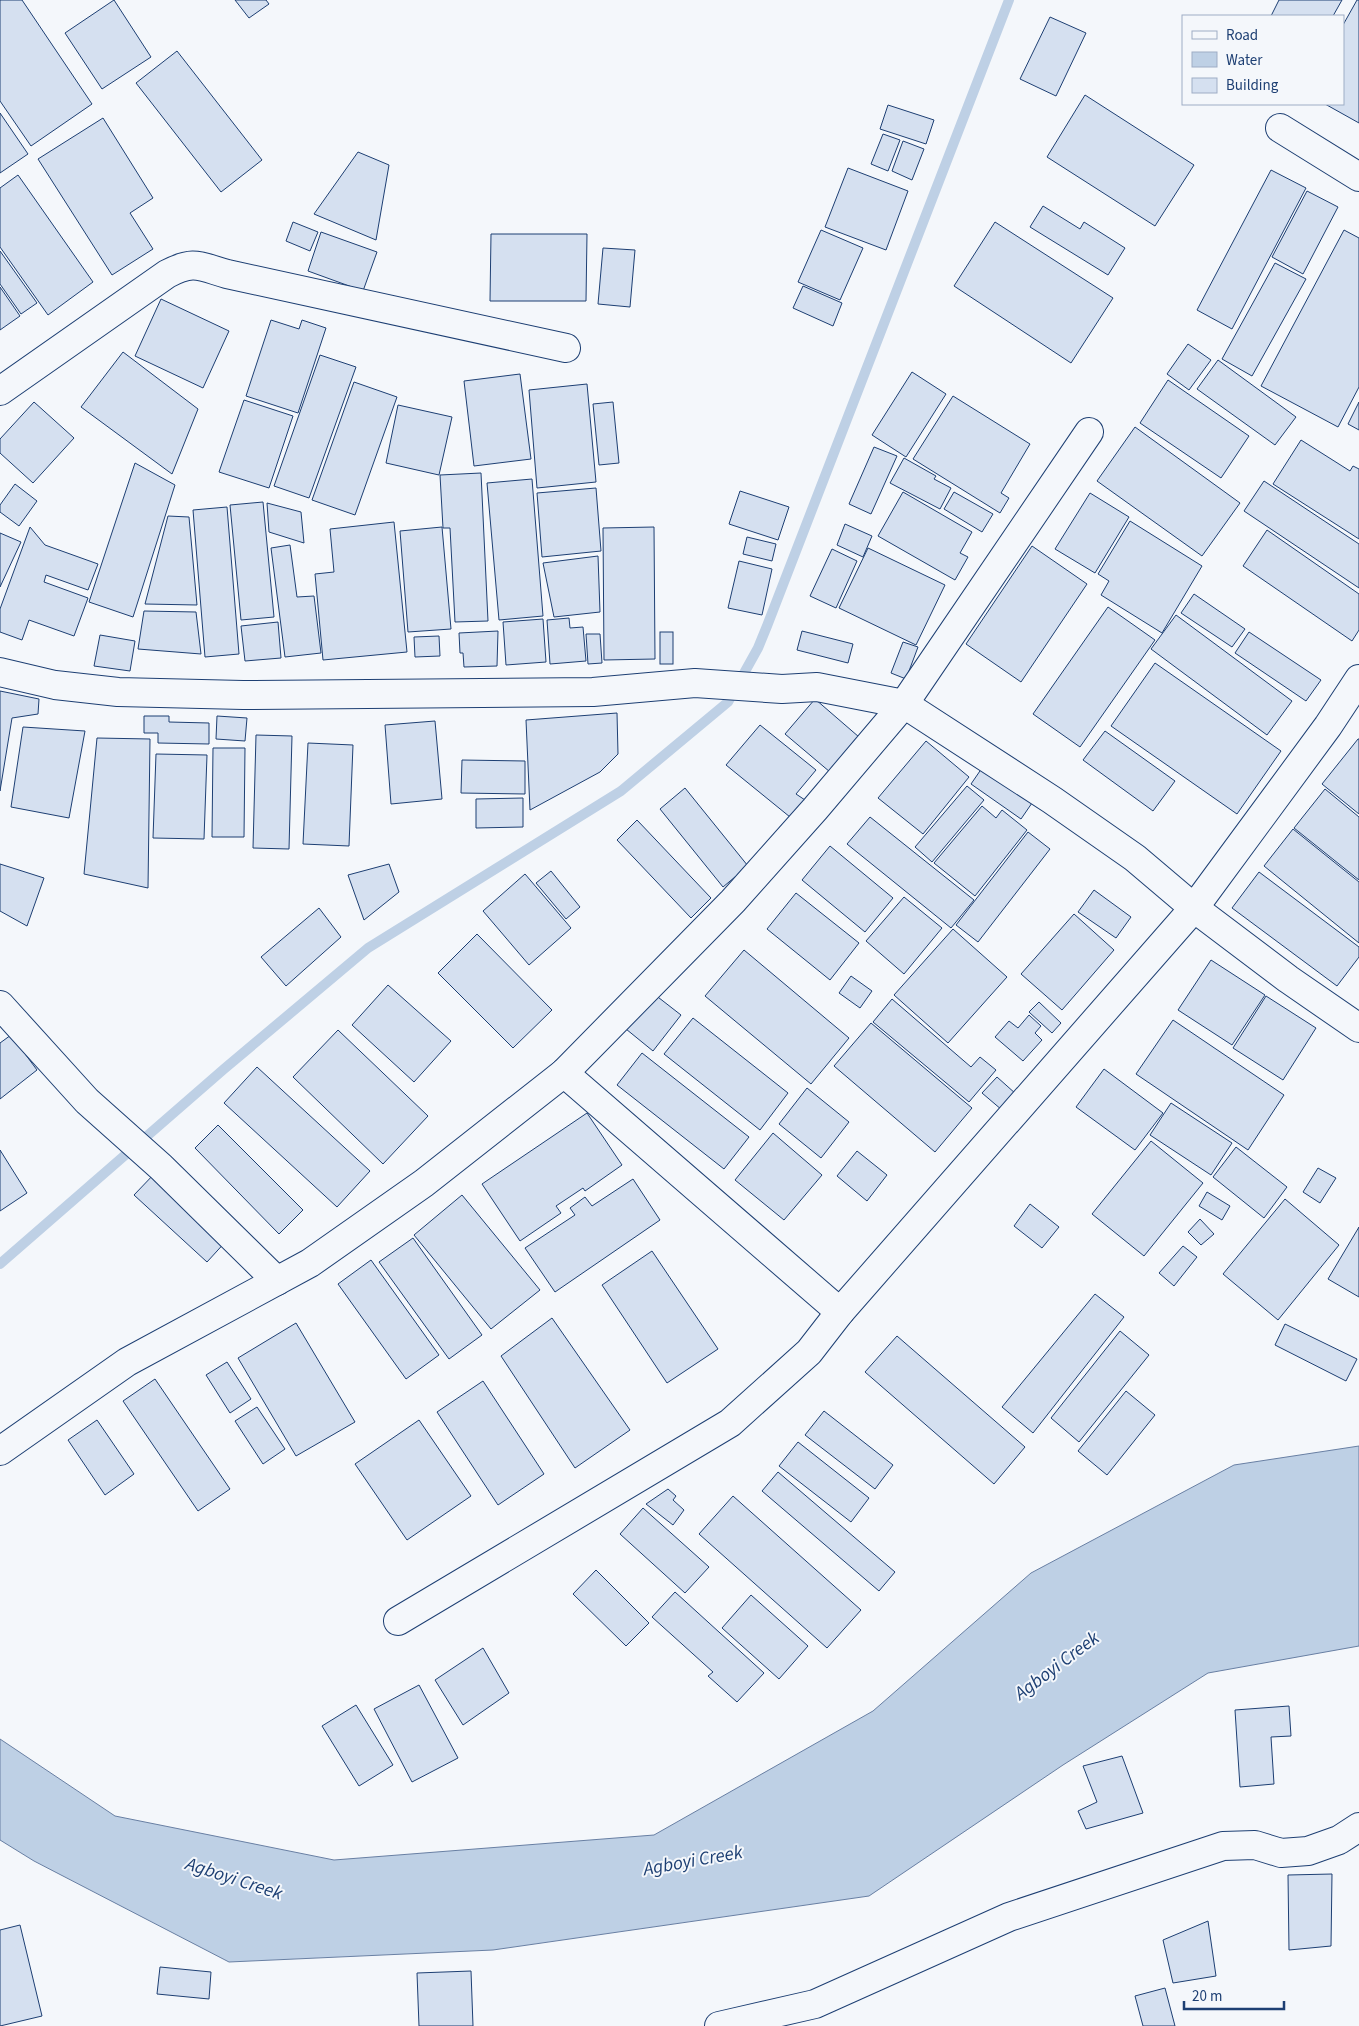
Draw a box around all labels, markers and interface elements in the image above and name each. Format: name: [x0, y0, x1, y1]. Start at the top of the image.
legend: [1182, 15, 1344, 105]
text: Road: [1226, 25, 1258, 46]
text: Water: [1226, 50, 1263, 71]
text: Building: [1226, 75, 1279, 96]
water label: Agboyi Creek: [1008, 1624, 1106, 1708]
water label: Agboyi Creek: [640, 1839, 746, 1883]
water label: Agboyi Creek: [181, 1850, 287, 1908]
scale bar: [1184, 1978, 1284, 2010]
text: 20 m: [1192, 1986, 1222, 2007]

